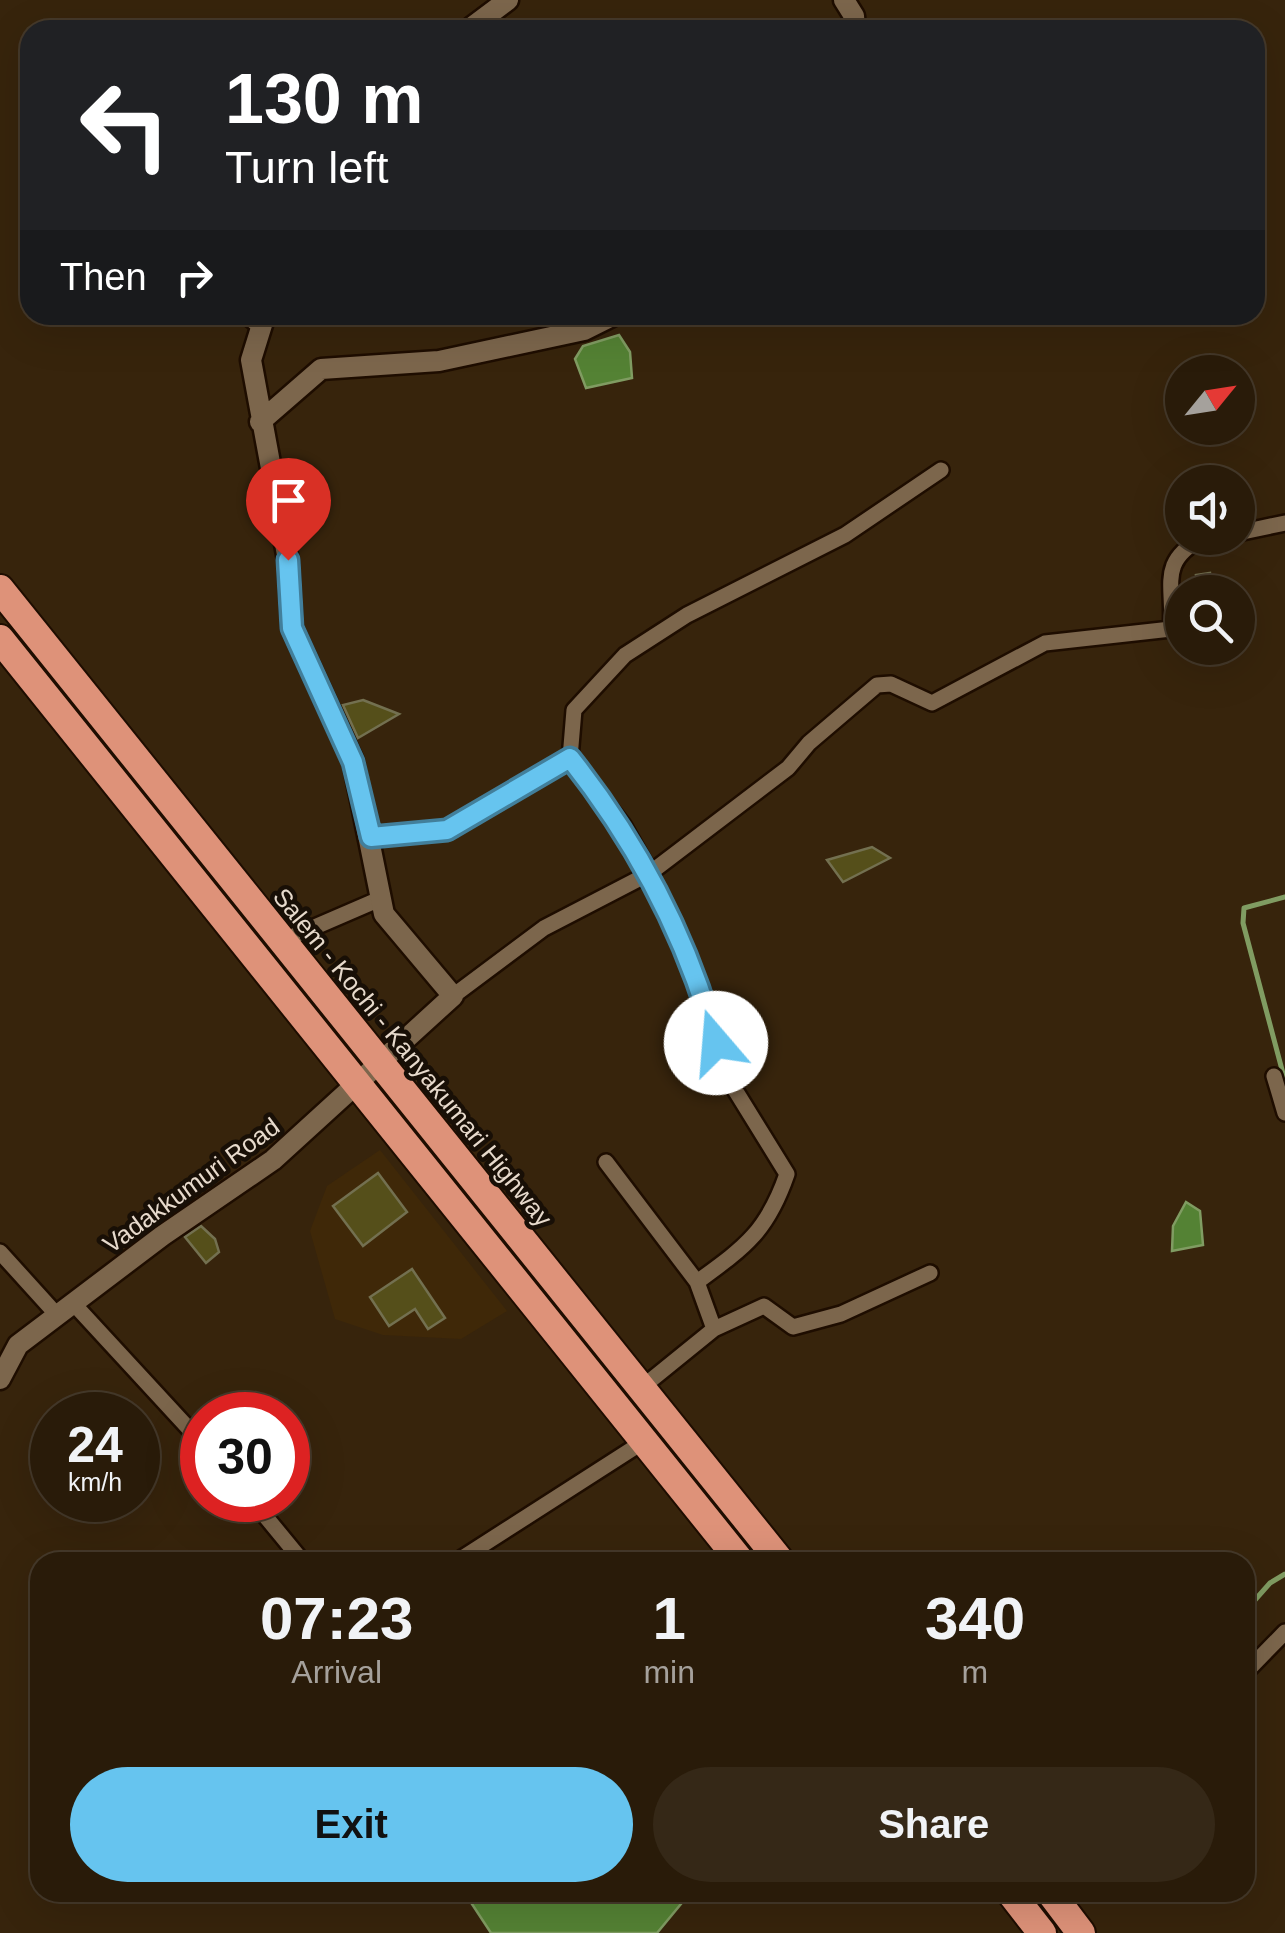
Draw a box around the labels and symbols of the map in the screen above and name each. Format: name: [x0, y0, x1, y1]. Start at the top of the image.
north arrow: [1165, 355, 1255, 445]
pin: [246, 458, 331, 561]
street label: Salem - Kochi - Kanyakumari Highway: [268, 882, 558, 1232]
position arrow: [664, 991, 768, 1095]
street label: Vadakkumuri Road: [98, 1112, 284, 1258]
speed limit sign: 30: [180, 1392, 310, 1522]

